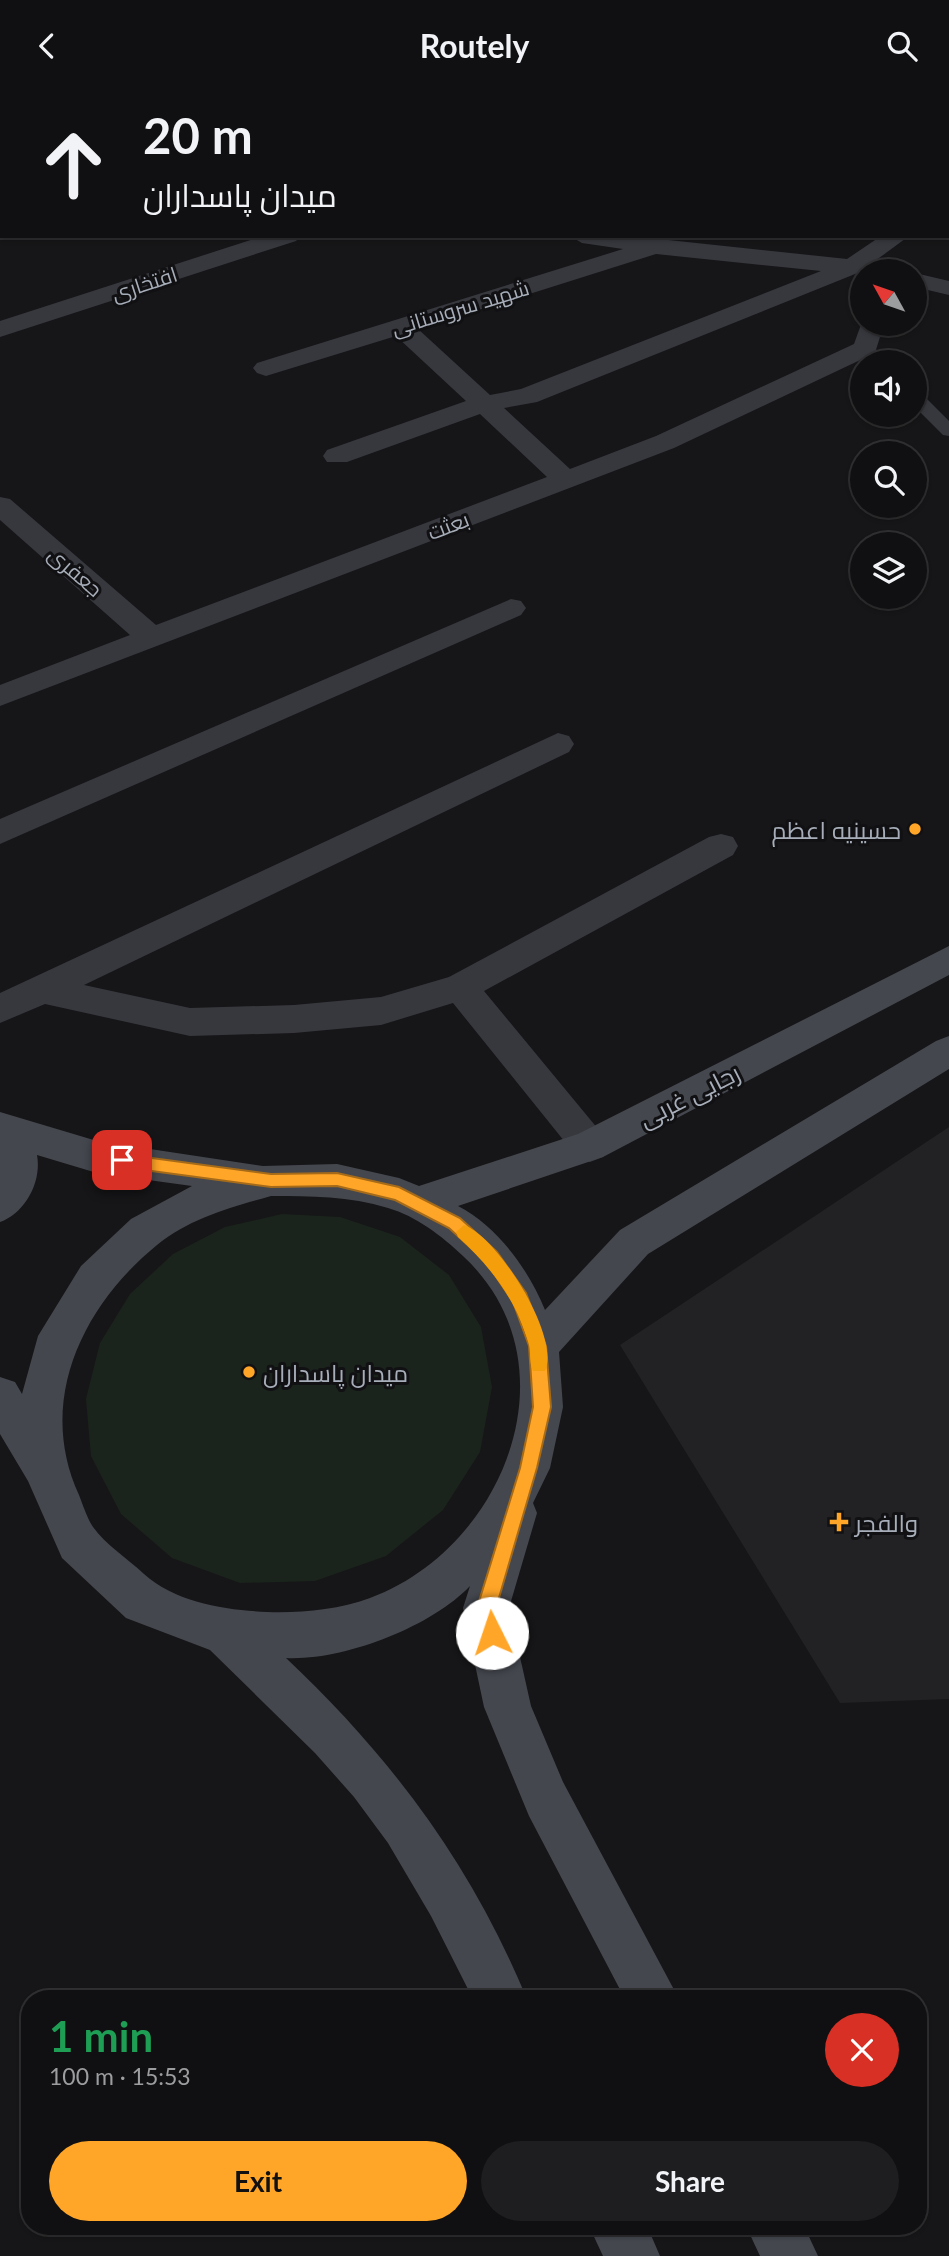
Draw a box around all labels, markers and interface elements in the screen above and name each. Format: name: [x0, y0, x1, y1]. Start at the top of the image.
text: Routely: [420, 26, 529, 65]
icon: back: [28, 27, 66, 65]
icon: search: [883, 27, 921, 65]
text: 20 m: [143, 106, 253, 164]
icon: ahead: [28, 119, 119, 210]
text: میدان پاسداران: [143, 175, 337, 214]
north arrow: [850, 259, 928, 336]
map controls: [850, 259, 927, 609]
street label: افتخاری: [108, 261, 181, 307]
street label: شهید سروستانی: [388, 274, 532, 342]
button: sound: [850, 350, 927, 427]
button: search: [850, 441, 927, 518]
street label: بعثت: [424, 506, 472, 544]
button: layers: [850, 532, 927, 609]
street label: جعفری: [43, 541, 108, 603]
place label: حسینیه اعظم: [771, 815, 901, 847]
marker: حسینیه اعظم: [907, 821, 923, 837]
street label: رجایی غربی: [634, 1057, 745, 1134]
pin: [92, 1130, 152, 1190]
icon: arrive: [103, 1141, 141, 1179]
place label: میدان پاسداران: [263, 1358, 408, 1390]
marker: میدان پاسداران: [241, 1364, 257, 1380]
place label: والفجر: [853, 1508, 918, 1537]
marker: والفجر: [829, 1512, 849, 1532]
position arrow: [455, 1596, 529, 1670]
text: 1 min: [49, 2011, 153, 2061]
button: close: [825, 2013, 899, 2087]
text: 100 m · 15:53: [49, 2062, 191, 2090]
button: Exit: [49, 2141, 467, 2221]
button: Share: [481, 2141, 899, 2221]

